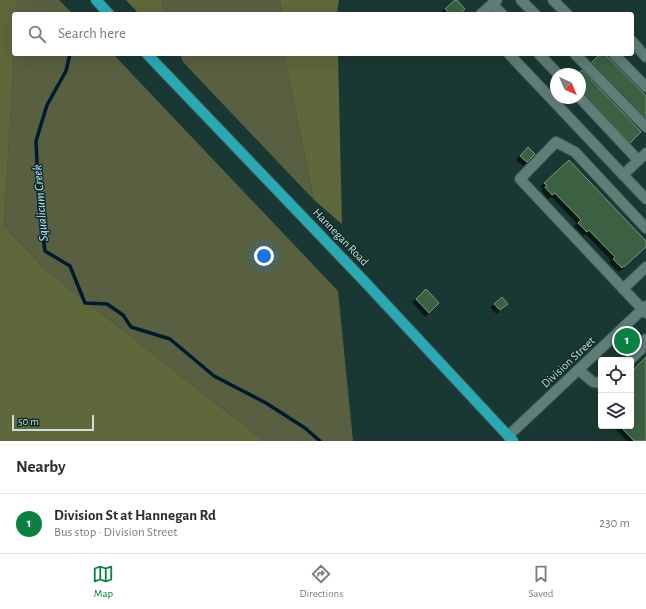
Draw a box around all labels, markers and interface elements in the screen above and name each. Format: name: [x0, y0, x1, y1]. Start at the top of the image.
search box: [12, 12, 634, 56]
icon: search: [26, 23, 48, 45]
text: Search here: [58, 26, 126, 41]
north arrow: [550, 68, 586, 104]
water label: Squalicum Creek: [31, 164, 51, 242]
street label: Hannegan Road: [311, 206, 371, 268]
your location: [254, 246, 274, 266]
pin: 1: [614, 326, 640, 356]
street label: Division Street: [539, 334, 597, 390]
map controls: [598, 357, 634, 429]
button: locate: [598, 357, 634, 393]
button: layers: [598, 393, 634, 429]
scale bar: [12, 413, 94, 432]
text: 50 m: [18, 416, 39, 427]
text: Nearby: [16, 458, 66, 475]
text: Division St at Hannegan Rd: [54, 508, 216, 523]
text: 1: [27, 517, 31, 530]
text: 230 m: [599, 517, 630, 530]
text: Bus stop · Division Street: [54, 526, 177, 539]
tab: Map: [92, 563, 114, 600]
tab: Directions: [299, 563, 343, 600]
tab: Saved: [528, 563, 553, 600]

